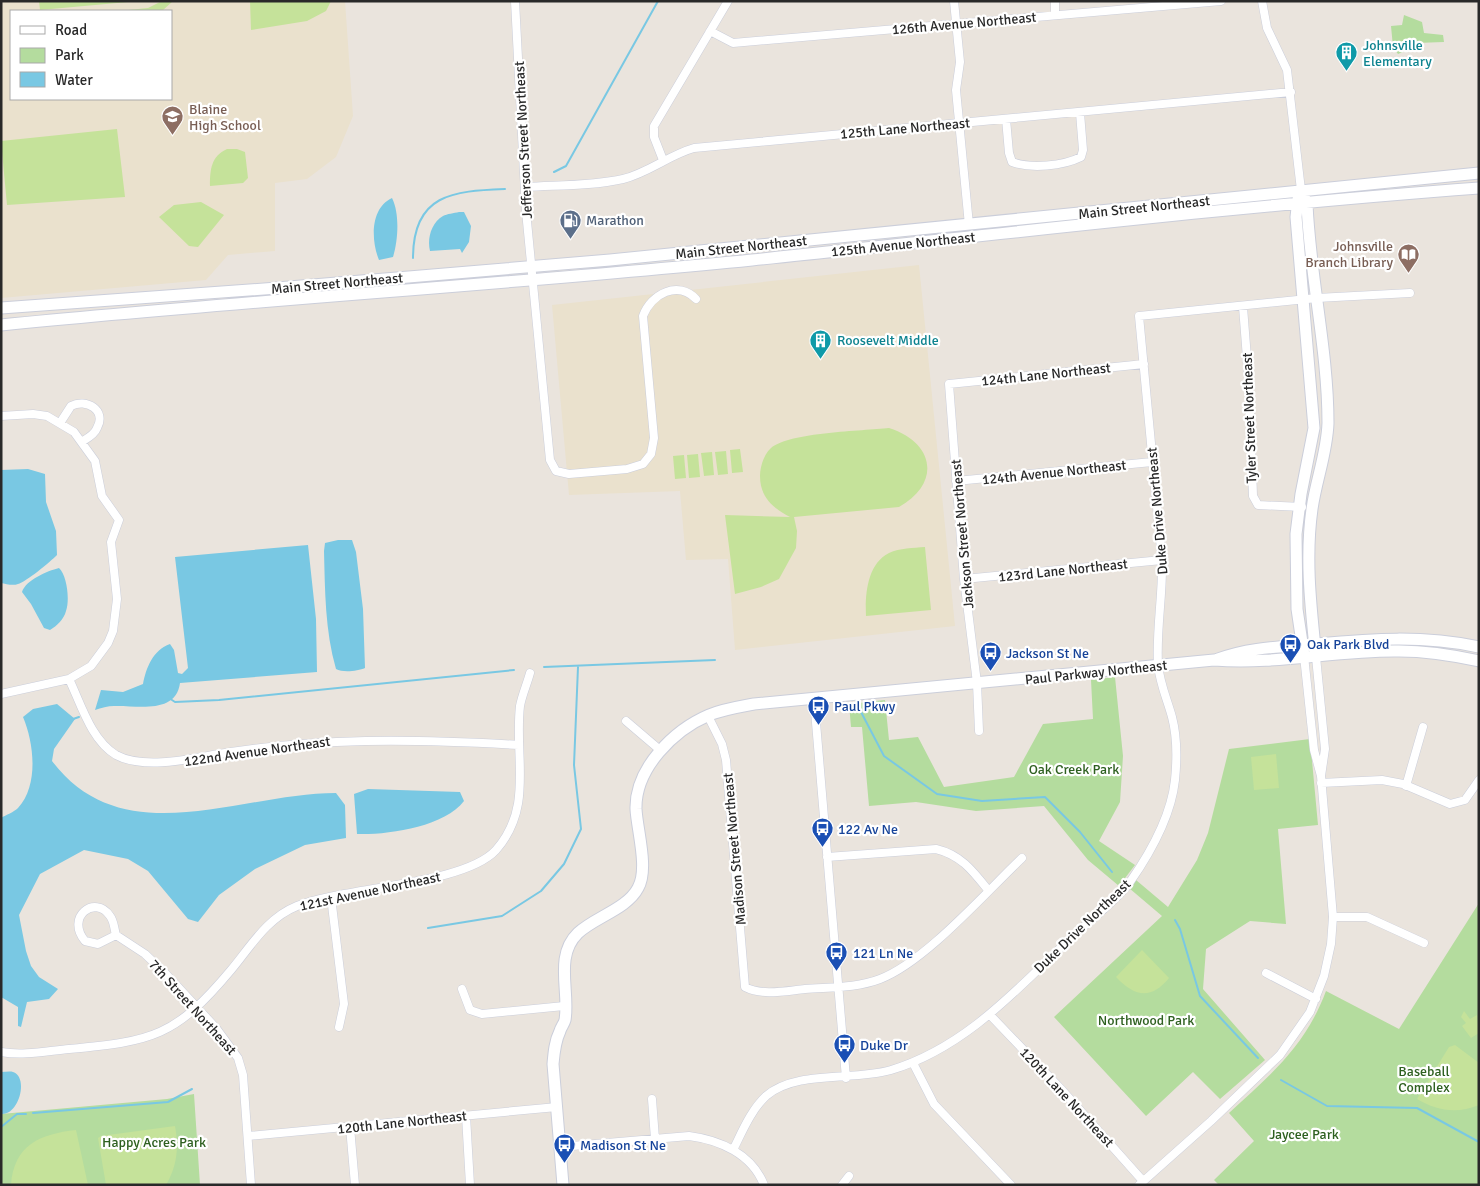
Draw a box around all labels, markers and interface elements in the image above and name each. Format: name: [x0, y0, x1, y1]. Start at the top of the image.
street label: 126th Avenue Northeast: [891, 9, 1037, 38]
legend: [10, 10, 172, 100]
text: Road: [55, 21, 87, 39]
place label: Johnsville Elementary: [1363, 37, 1432, 70]
building icon: Johnsville Elementary: [1335, 41, 1359, 72]
text: Park: [55, 46, 84, 64]
street label: Jefferson Street Northeast: [511, 61, 536, 219]
text: Water: [55, 71, 93, 89]
place label: Blaine High School: [189, 101, 261, 134]
school or university icon: Blaine High School: [161, 105, 185, 136]
street label: 125th Lane Northeast: [839, 114, 971, 143]
street label: Main Street Northeast: [1077, 192, 1211, 223]
fuel station icon: Marathon: [558, 208, 582, 239]
place label: Marathon: [586, 212, 644, 229]
street label: 125th Avenue Northeast: [830, 228, 976, 261]
street label: Main Street Northeast: [674, 232, 808, 263]
place label: Johnsville Branch Library: [1305, 238, 1393, 271]
library icon: Johnsville Branch Library: [1397, 242, 1421, 273]
street label: Main Street Northeast: [270, 269, 404, 298]
building icon: Roosevelt Middle: [809, 328, 833, 359]
place label: Roosevelt Middle: [837, 332, 939, 349]
street label: Tyler Street Northeast: [1239, 352, 1260, 484]
street label: 124th Lane Northeast: [980, 359, 1112, 390]
street label: Duke Drive Northeast: [1143, 446, 1172, 575]
street label: 124th Avenue Northeast: [981, 456, 1127, 489]
street label: Jackson Street Northeast: [947, 458, 978, 609]
street label: 123rd Lane Northeast: [997, 555, 1129, 586]
bus stop icon: Oak Park Blvd: [1279, 632, 1303, 663]
place label: Oak Park Blvd: [1307, 636, 1389, 653]
bus stop icon: Jackson St Ne: [978, 641, 1002, 672]
place label: Jackson St Ne: [1006, 645, 1089, 662]
street label: Paul Parkway Northeast: [1024, 657, 1168, 688]
bus stop icon: Paul Pkwy: [806, 694, 830, 725]
place label: Paul Pkwy: [834, 698, 896, 715]
street label: 122nd Avenue Northeast: [183, 733, 331, 770]
park label: Oak Creek Park: [1029, 761, 1119, 778]
street label: Madison Street Northeast: [719, 772, 750, 926]
bus stop icon: 122 Av Ne: [810, 817, 834, 848]
place label: 122 Av Ne: [838, 821, 898, 838]
street label: 121st Avenue Northeast: [298, 868, 442, 915]
street label: Duke Drive Northeast: [1030, 876, 1134, 977]
bus stop icon: 121 Ln Ne: [825, 941, 849, 972]
place label: 121 Ln Ne: [853, 945, 913, 962]
street label: 7th Street Northeast: [145, 956, 240, 1059]
park label: Northwood Park: [1098, 1012, 1194, 1029]
bus stop icon: Duke Dr: [832, 1033, 856, 1064]
place label: Duke Dr: [860, 1037, 909, 1054]
street label: 120th Lane Northeast: [1016, 1044, 1117, 1151]
park label: Baseball Complex: [1398, 1063, 1450, 1096]
street label: 120th Lane Northeast: [336, 1107, 468, 1138]
park label: Jaycee Park: [1269, 1126, 1339, 1143]
bus stop icon: Madison St Ne: [552, 1133, 576, 1164]
park label: Happy Acres Park: [102, 1134, 206, 1151]
place label: Madison St Ne: [580, 1137, 666, 1154]

